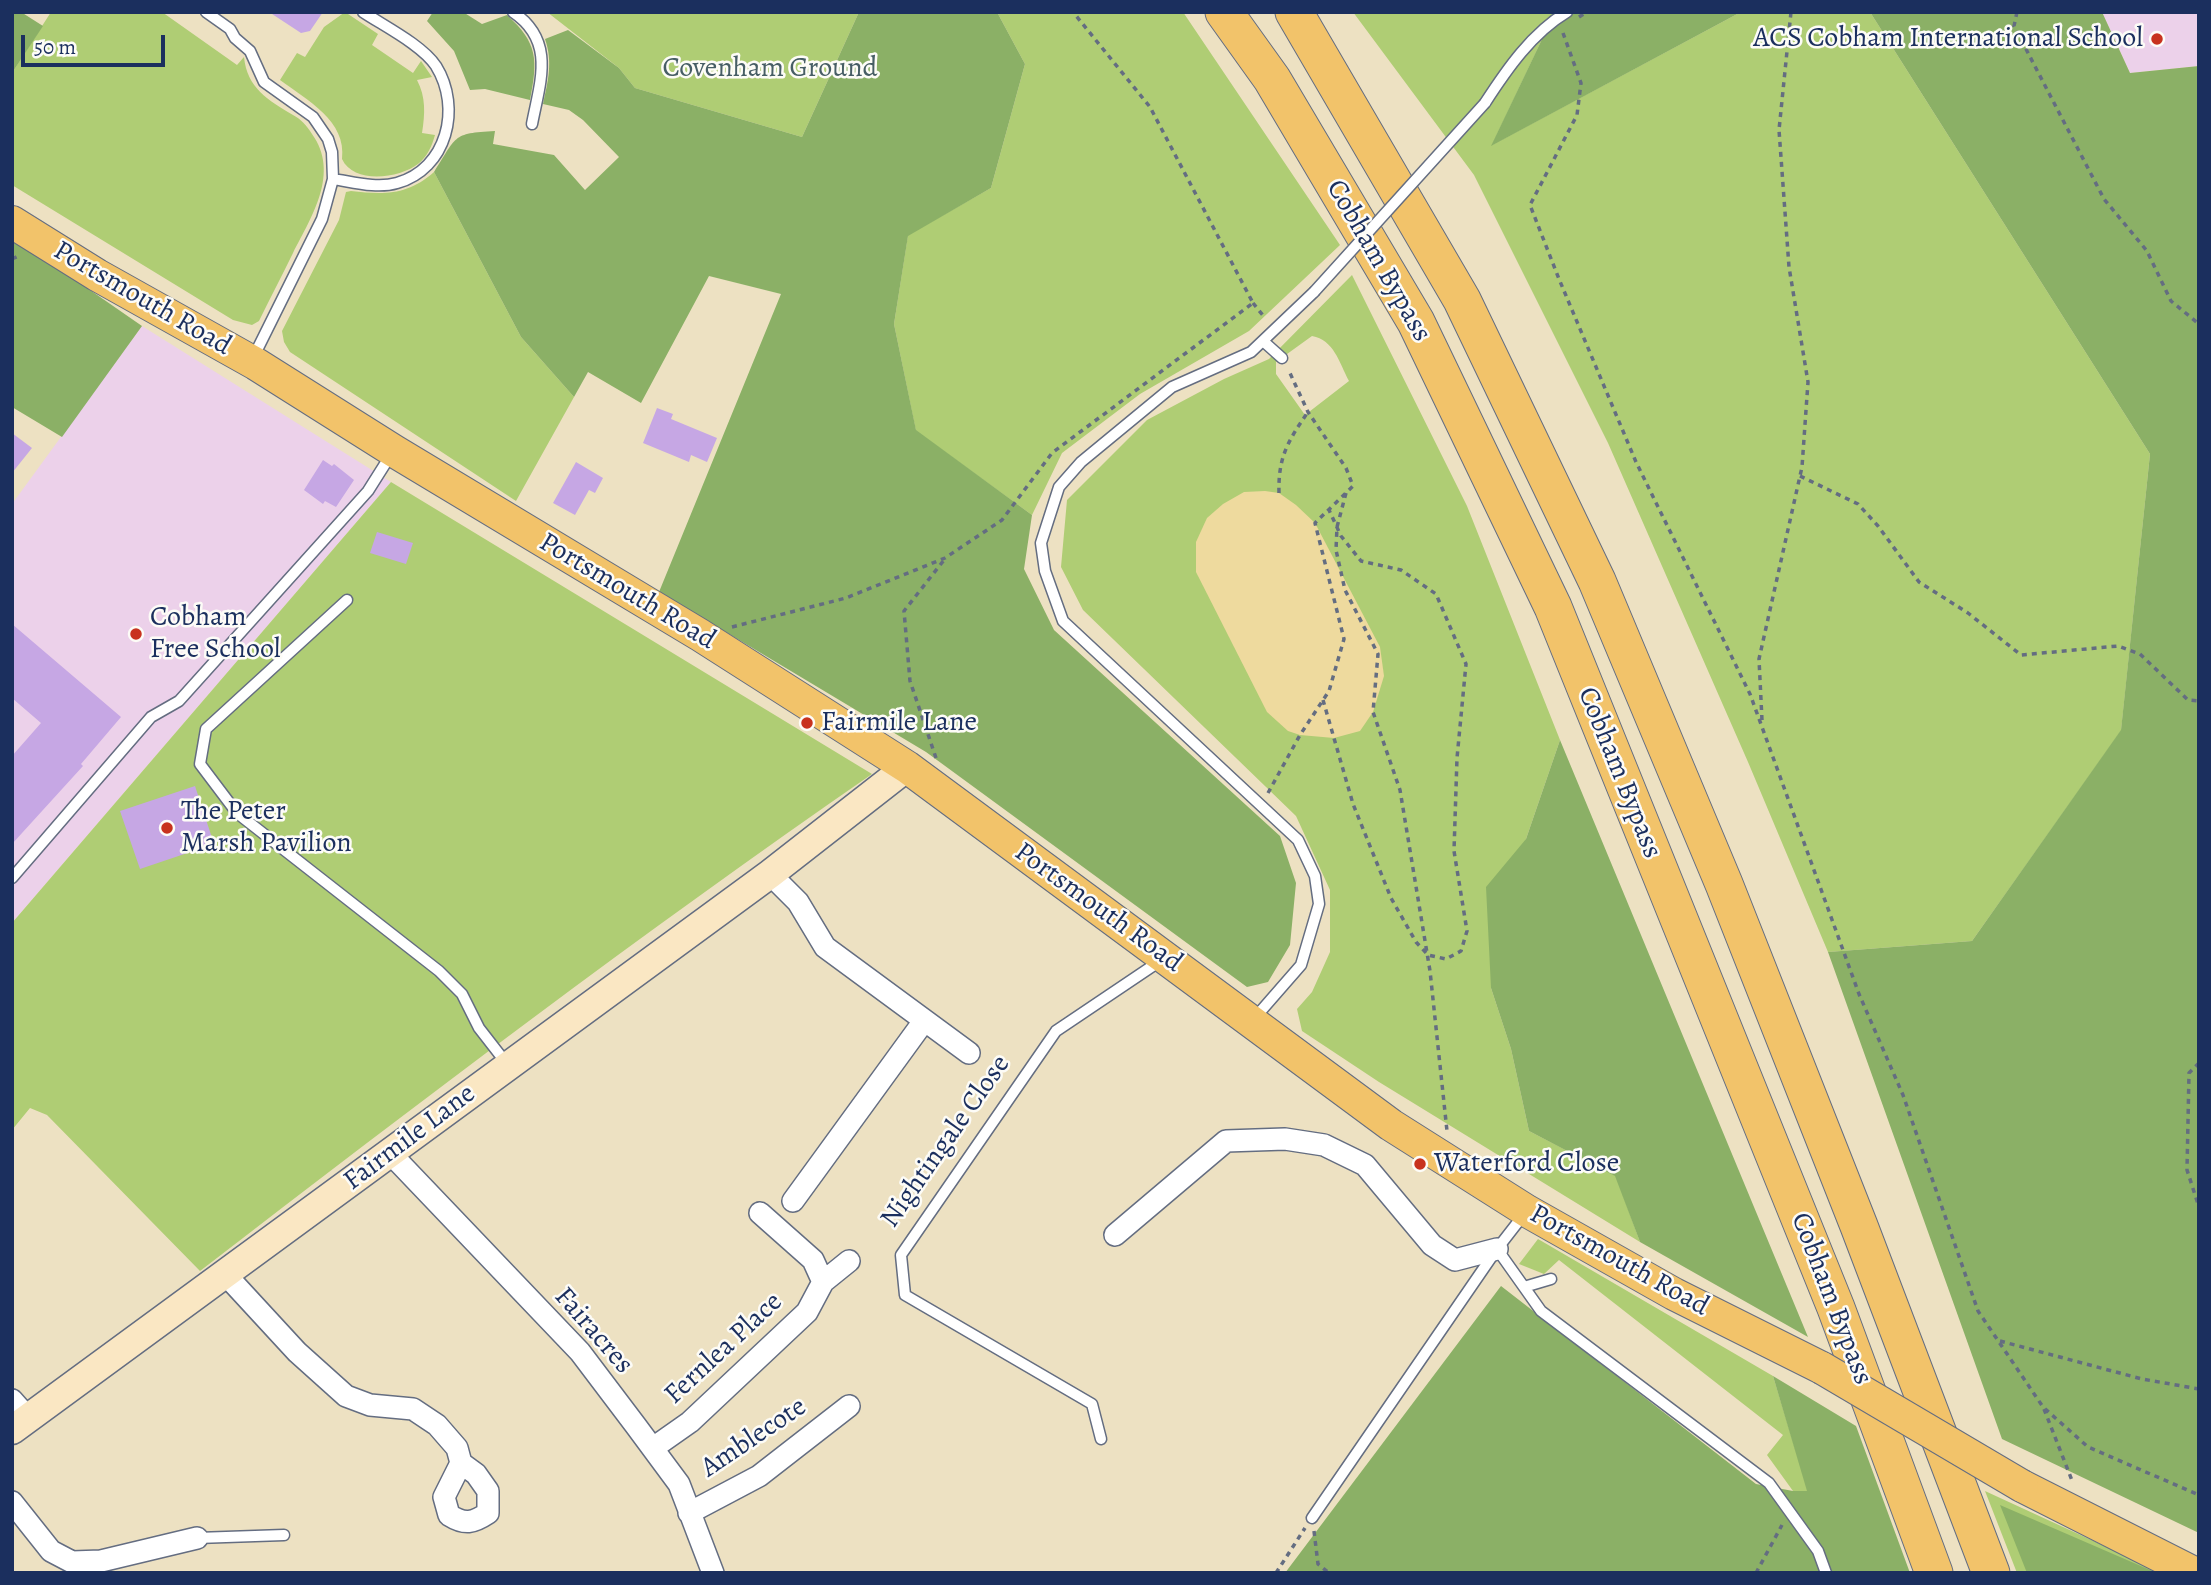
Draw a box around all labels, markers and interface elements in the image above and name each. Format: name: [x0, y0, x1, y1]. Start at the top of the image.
scale bar: [24, 21, 168, 65]
place label: ACS Cobham International School: [1753, 22, 2143, 56]
marker: ACS Cobham International School: [2149, 31, 2165, 47]
text: 50 m: [34, 33, 76, 61]
park label: Covenham Ground: [662, 52, 878, 86]
street label: Cobham Bypass: [1318, 174, 1438, 348]
street label: Portsmouth Road: [47, 235, 237, 363]
street label: Portsmouth Road: [533, 526, 721, 658]
place label: Cobham Free School: [150, 601, 281, 667]
marker: Cobham Free School: [128, 626, 144, 642]
street label: Cobham Bypass: [1569, 683, 1669, 863]
place label: Fairmile Lane: [821, 706, 977, 740]
marker: Fairmile Lane: [799, 715, 815, 731]
place label: The Peter Marsh Pavilion: [181, 795, 352, 861]
marker: The Peter Marsh Pavilion: [159, 820, 175, 836]
street label: Portsmouth Road: [1007, 836, 1189, 980]
street label: Nightingale Close: [874, 1049, 1018, 1235]
street label: Fairmile Lane: [338, 1078, 482, 1198]
place label: Waterford Close: [1434, 1147, 1619, 1181]
marker: Waterford Close: [1412, 1156, 1428, 1172]
street label: Portsmouth Road: [1524, 1198, 1714, 1324]
street label: Cobham Bypass: [1783, 1208, 1879, 1390]
street label: Fairacres: [546, 1281, 640, 1381]
street label: Fernlea Place: [658, 1286, 790, 1412]
street label: Amblecote: [695, 1391, 813, 1485]

